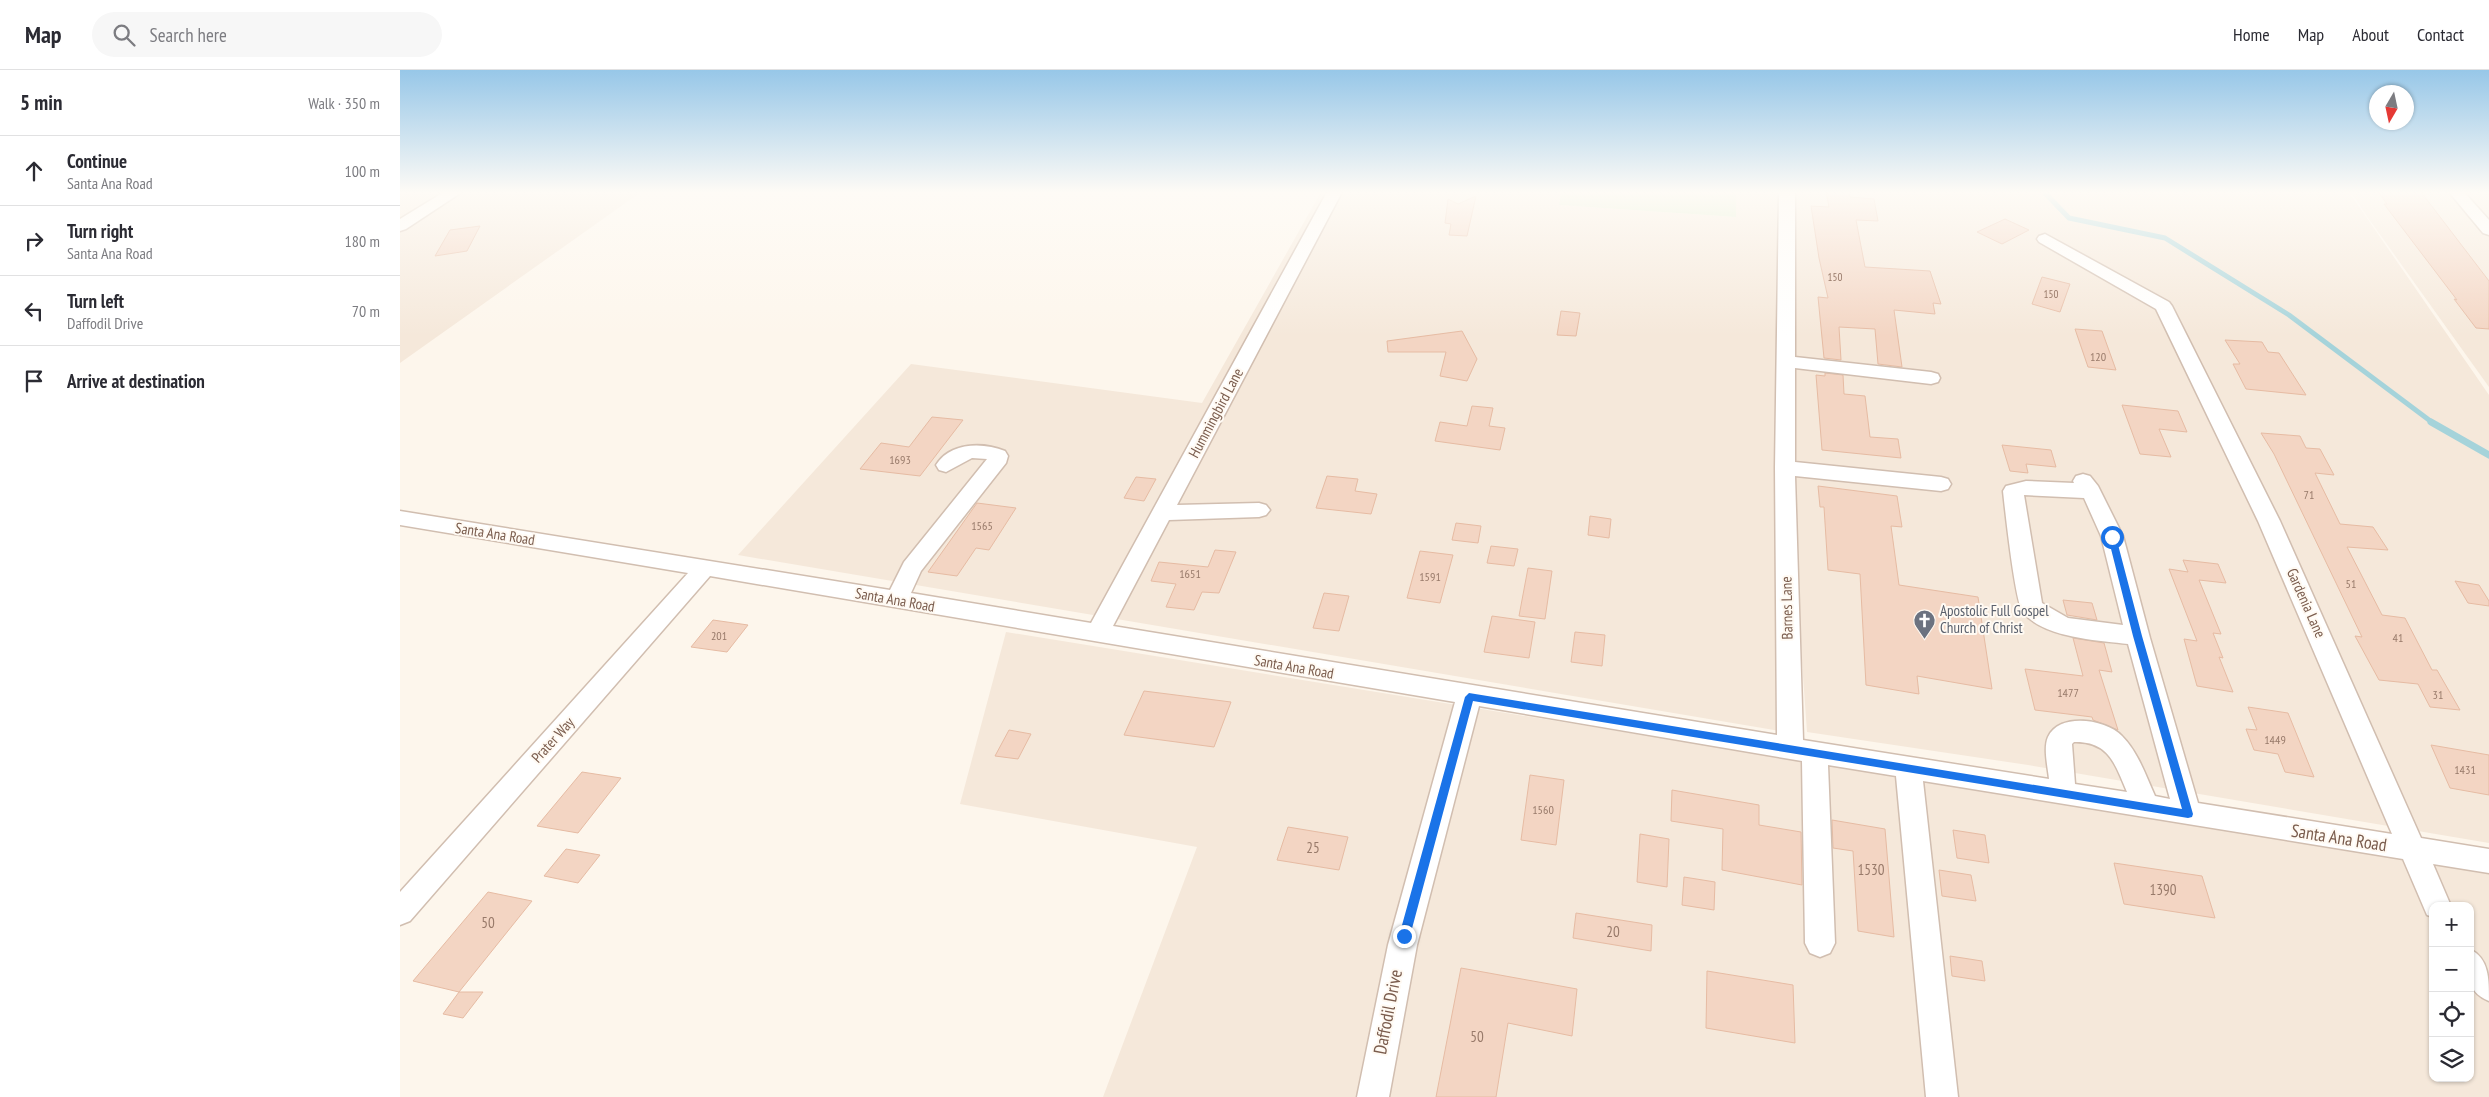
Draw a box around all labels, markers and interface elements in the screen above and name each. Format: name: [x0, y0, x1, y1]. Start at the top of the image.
search box: [92, 12, 442, 57]
text: Map: [25, 19, 62, 50]
icon: search: [110, 21, 138, 49]
text: Search here: [150, 23, 227, 47]
text: Home: [2233, 23, 2270, 46]
text: Map: [2298, 23, 2324, 46]
text: About: [2352, 23, 2389, 46]
text: Contact: [2417, 23, 2464, 46]
north arrow: [2369, 85, 2414, 130]
text: 5 min: [20, 89, 62, 116]
text: Walk · 350 m: [308, 93, 380, 113]
text: Continue: [67, 149, 127, 173]
icon: ahead: [20, 157, 48, 185]
text: 100 m: [345, 161, 380, 181]
text: Santa Ana Road: [67, 173, 153, 193]
text: Turn right: [67, 219, 133, 243]
icon: right: [20, 227, 48, 255]
text: 180 m: [345, 231, 380, 251]
text: Santa Ana Road: [67, 243, 153, 263]
house number: 150: [1828, 270, 1842, 284]
house number: 150: [2044, 287, 2058, 301]
text: Turn left: [67, 289, 124, 313]
icon: left: [20, 297, 48, 325]
text: 70 m: [352, 301, 380, 321]
text: Daffodil Drive: [67, 313, 143, 333]
house number: 120: [2090, 349, 2106, 364]
street label: Hummingbird Lane: [1184, 365, 1247, 461]
icon: arrive: [20, 367, 48, 395]
text: Arrive at destination: [67, 369, 205, 393]
house number: 1693: [889, 452, 911, 467]
house number: 71: [2304, 487, 2314, 502]
street label: Santa Ana Road: [454, 518, 536, 549]
house number: 1565: [971, 518, 993, 533]
route start: [2101, 526, 2124, 549]
street label: Gardenia Lane: [2283, 565, 2330, 640]
house number: 1651: [1179, 566, 1201, 581]
house number: 1591: [1419, 569, 1441, 584]
street label: Barnes Lane: [1776, 576, 1797, 640]
house number: 51: [2346, 576, 2356, 591]
street label: Santa Ana Road: [854, 583, 936, 616]
place label: Apostolic Full Gospel Church of Christ: [1940, 601, 2049, 637]
church icon: Apostolic Full Gospel Church of Christ: [1912, 608, 1936, 639]
house number: 201: [711, 628, 727, 643]
house number: 41: [2393, 630, 2403, 645]
street label: Santa Ana Road: [1253, 650, 1335, 683]
house number: 1477: [2057, 685, 2079, 700]
house number: 31: [2433, 687, 2443, 702]
street label: Prater Way: [527, 713, 578, 766]
house number: 1449: [2264, 732, 2286, 747]
house number: 1431: [2454, 762, 2476, 777]
house number: 1560: [1532, 802, 1554, 817]
street label: Santa Ana Road: [2290, 819, 2389, 856]
house number: 25: [1306, 838, 1320, 857]
house number: 1530: [1857, 860, 1885, 879]
house number: 1390: [2149, 880, 2177, 899]
map controls: [2429, 902, 2474, 1082]
button: +: [2429, 902, 2474, 947]
house number: 50: [481, 913, 495, 932]
house number: 20: [1606, 922, 1620, 941]
route end: [1393, 925, 1416, 948]
button: −: [2429, 947, 2474, 992]
street label: Daffodil Drive: [1368, 968, 1407, 1056]
button: locate: [2429, 992, 2474, 1037]
house number: 50: [1470, 1027, 1484, 1046]
button: layers: [2429, 1037, 2474, 1082]

